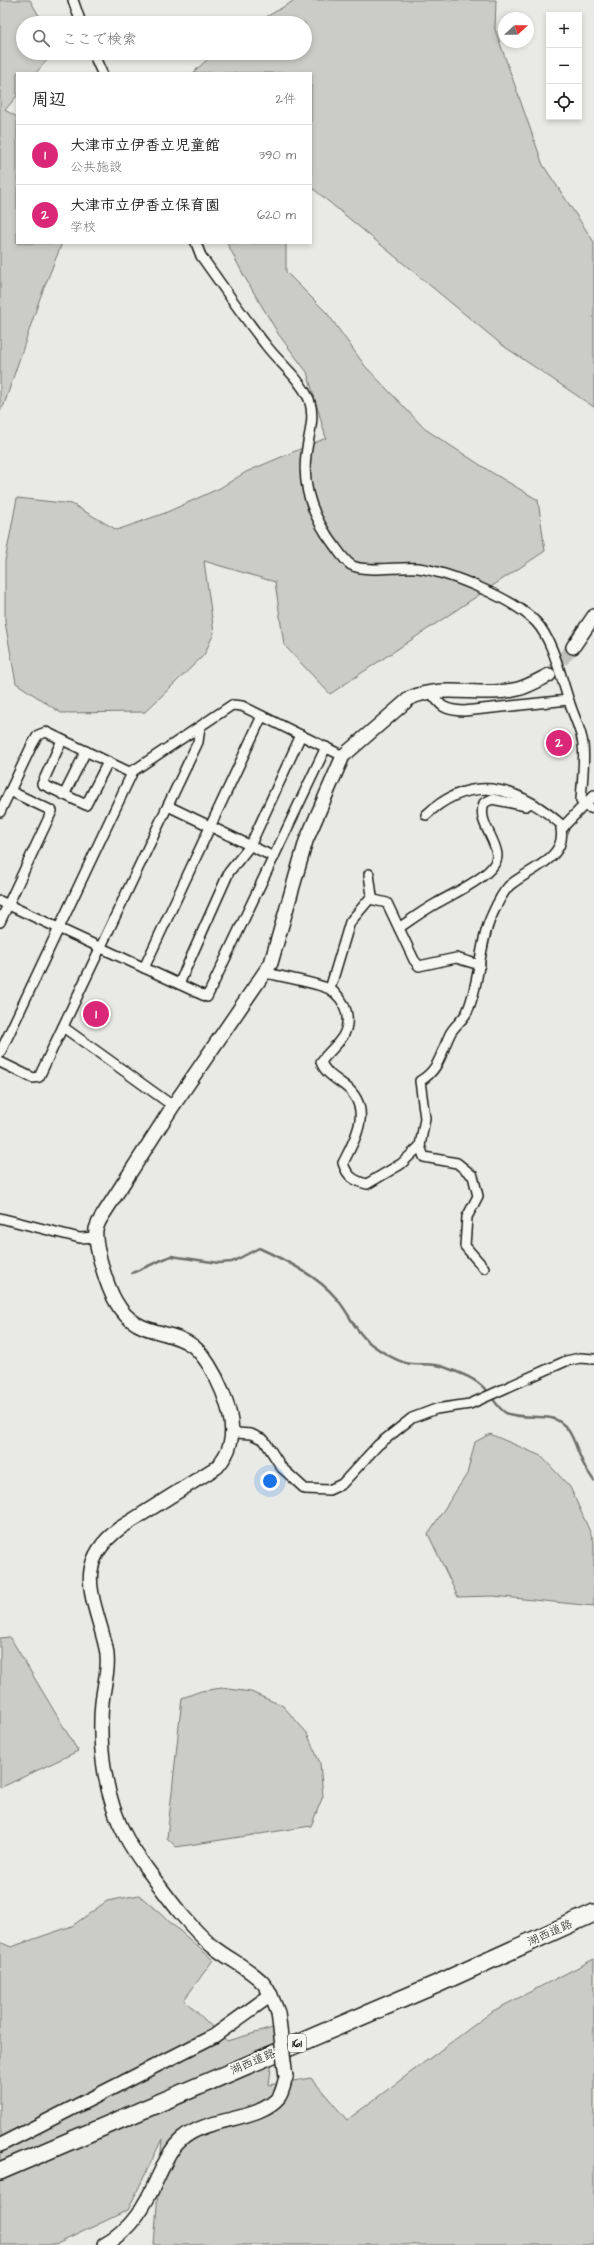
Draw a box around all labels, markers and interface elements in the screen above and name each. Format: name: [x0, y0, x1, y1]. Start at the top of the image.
north arrow: [498, 12, 534, 48]
map controls: [546, 12, 582, 120]
button: +: [546, 12, 582, 48]
search box: [16, 16, 312, 60]
icon: search: [30, 27, 52, 49]
text: ここで検索: [62, 29, 137, 50]
button: −: [546, 48, 582, 84]
button: locate: [546, 84, 582, 120]
text: 周辺: [32, 88, 66, 112]
text: 2件: [276, 90, 296, 108]
text: 大津市立伊香立児童館: [70, 135, 220, 156]
text: 1: [44, 146, 46, 164]
text: 390 m: [258, 146, 296, 164]
text: 公共施設: [70, 158, 122, 176]
text: 大津市立伊香立保育園: [70, 195, 220, 216]
text: 2: [41, 206, 49, 224]
text: 620 m: [257, 206, 296, 224]
text: 学校: [70, 218, 96, 236]
pin: 2: [546, 728, 572, 758]
pin: 1: [83, 999, 109, 1029]
your location: [260, 1471, 280, 1491]
street label: 湖西道路: [525, 1915, 575, 1951]
road number: 161: [288, 2034, 306, 2052]
street label: 湖西道路: [228, 2045, 278, 2079]

